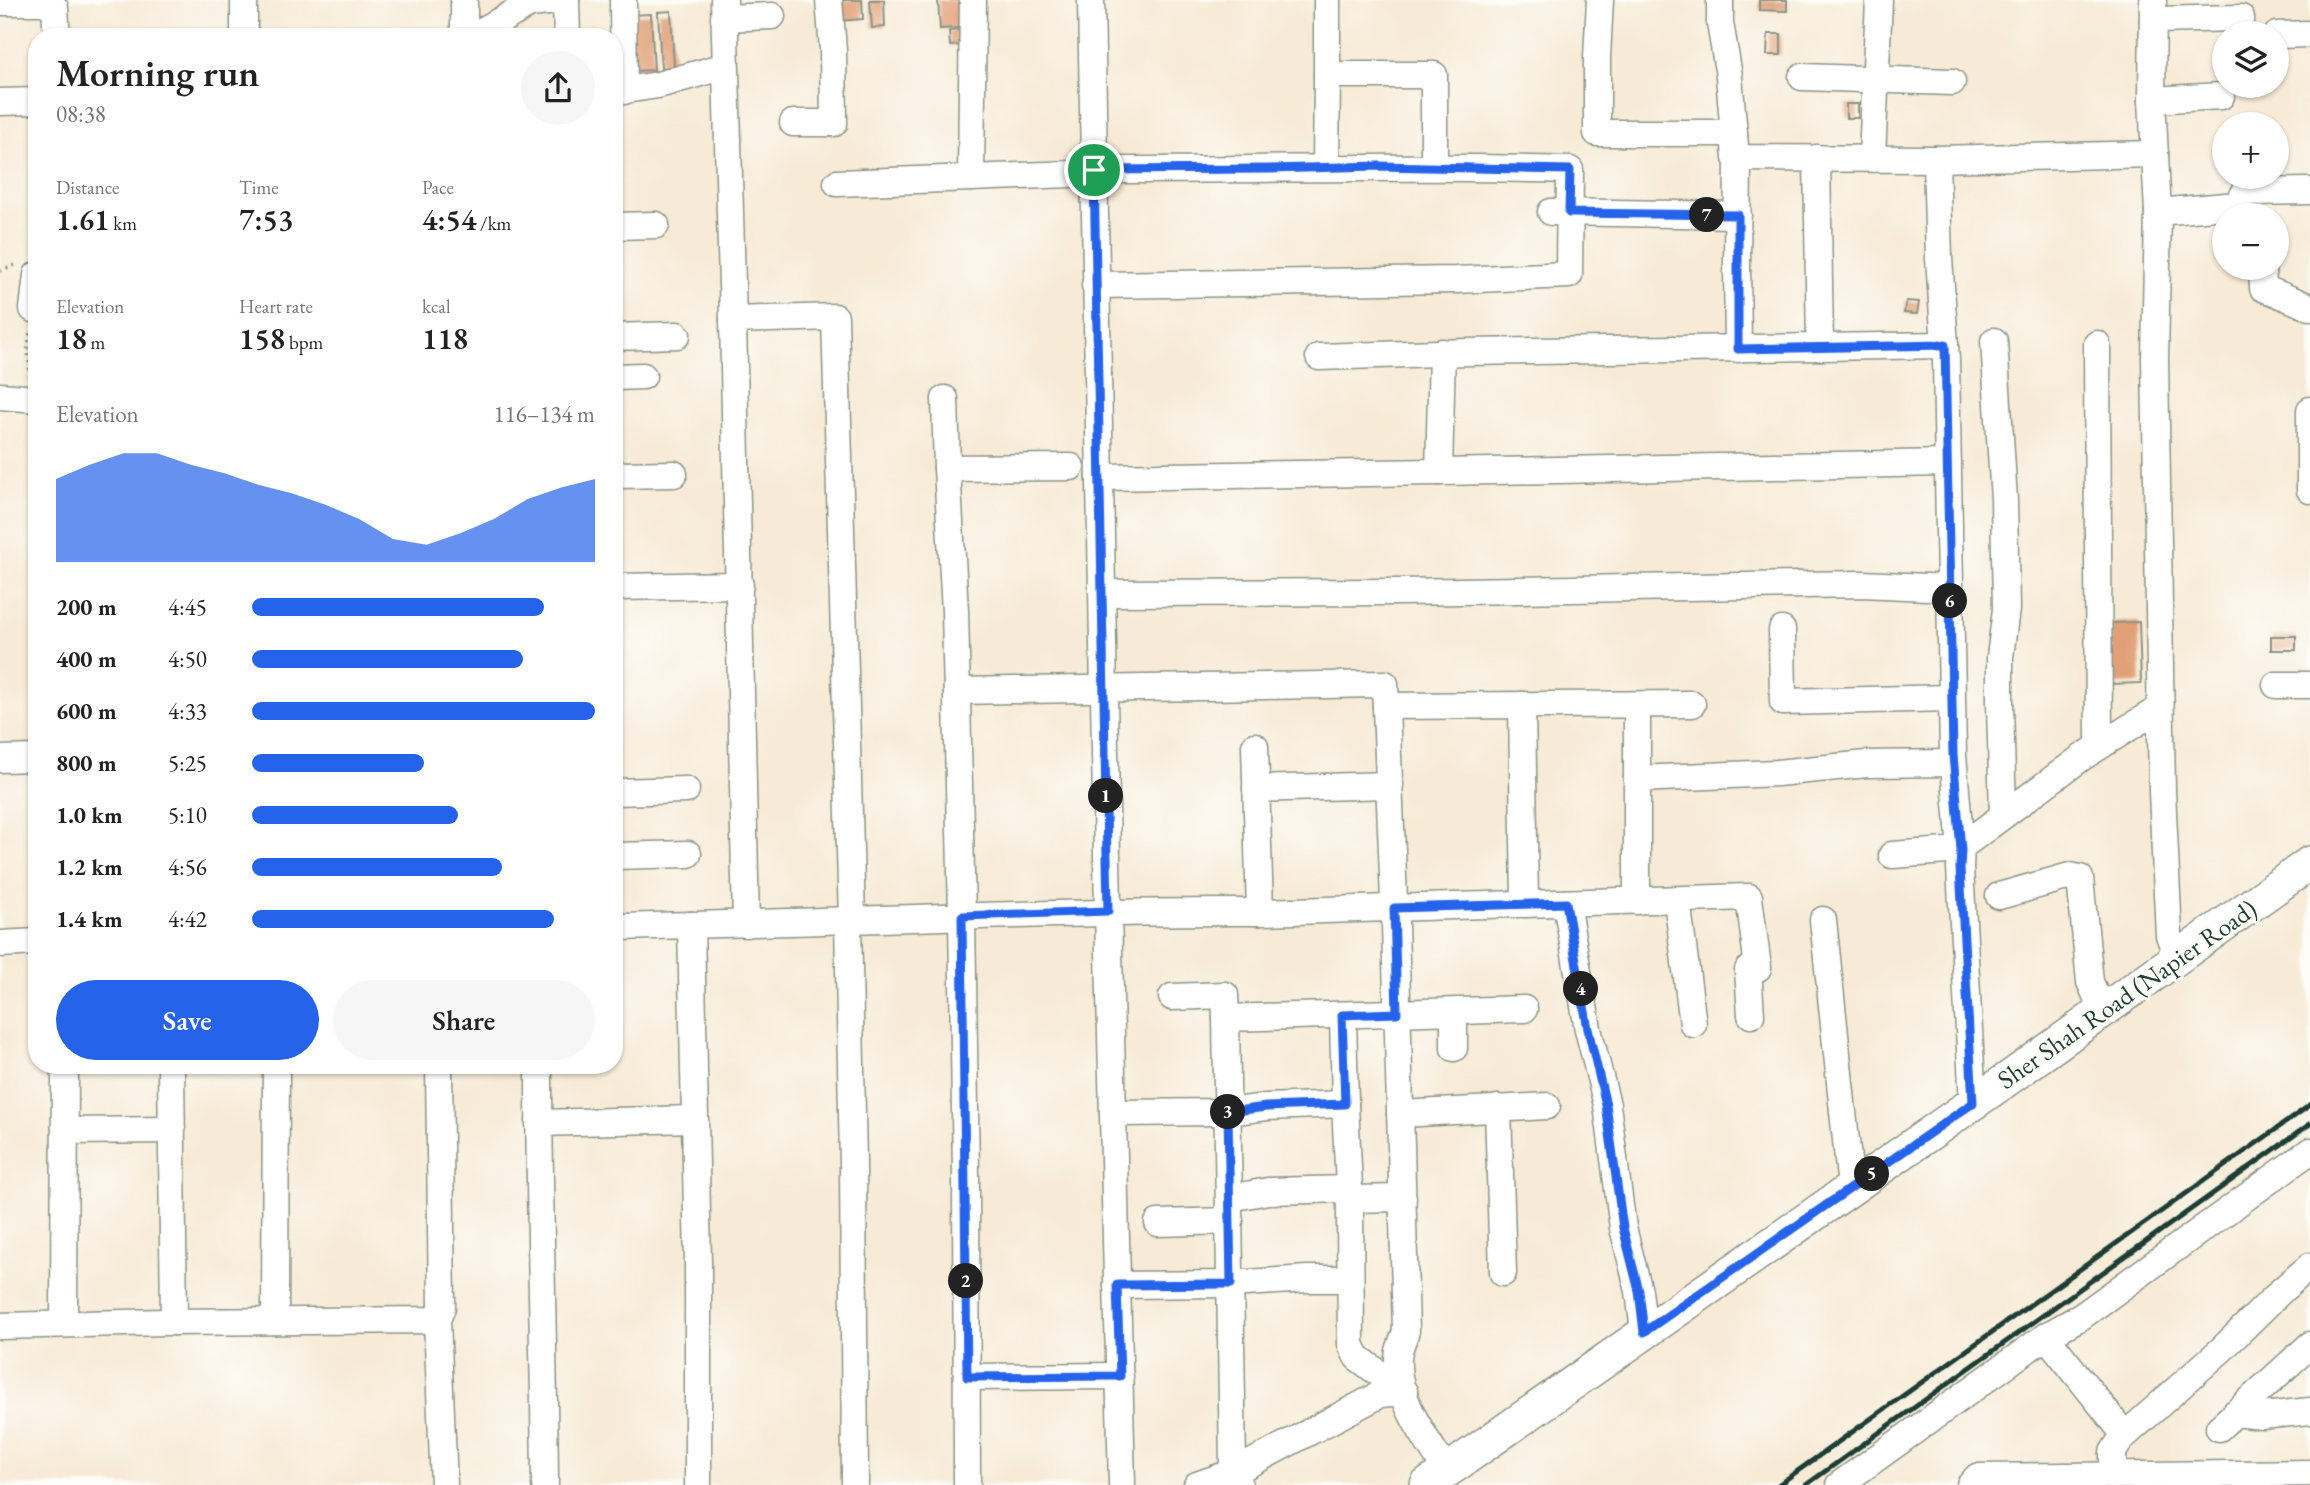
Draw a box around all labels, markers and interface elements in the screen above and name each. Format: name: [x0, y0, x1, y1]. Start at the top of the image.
map controls: [2212, 21, 2289, 280]
button: layers: [2212, 21, 2289, 98]
text: Morning run: [56, 48, 259, 97]
button: share: [521, 51, 595, 125]
text: 08:38: [56, 99, 106, 129]
button: +: [2212, 112, 2289, 189]
pin: [1064, 140, 1124, 200]
icon: arrive: [1075, 151, 1113, 189]
text: Distance: [56, 175, 119, 200]
text: Time: [239, 175, 279, 200]
text: Pace: [422, 175, 454, 200]
pin: 7: [1690, 198, 1724, 232]
text: 1.61: [56, 200, 109, 239]
text: 7:53: [239, 200, 293, 239]
text: 4:54: [422, 200, 476, 239]
text: 7: [1701, 202, 1712, 227]
button: −: [2212, 203, 2289, 280]
text: km: [109, 211, 137, 236]
text: /km: [476, 211, 511, 236]
text: Elevation: [56, 294, 124, 319]
text: Heart rate: [239, 294, 313, 319]
text: kcal: [422, 294, 451, 319]
text: 18: [56, 319, 87, 358]
text: 158: [239, 319, 285, 358]
text: 118: [422, 319, 468, 358]
text: m: [87, 330, 105, 355]
text: bpm: [285, 330, 323, 355]
text: Elevation: [56, 399, 139, 429]
text: 116–134 m: [494, 399, 595, 429]
pin: 6: [1932, 584, 1968, 618]
text: 6: [1944, 588, 1955, 613]
text: 200 m: [56, 592, 117, 622]
text: 4:45: [168, 592, 207, 622]
text: 400 m: [56, 644, 117, 674]
text: 4:50: [168, 644, 207, 674]
text: 600 m: [56, 696, 117, 726]
text: 4:33: [168, 696, 207, 726]
text: 800 m: [56, 748, 117, 778]
text: 5:25: [168, 748, 207, 778]
pin: 1: [1088, 778, 1124, 814]
text: 1: [1100, 783, 1111, 808]
text: 1.0 km: [56, 800, 123, 830]
text: 5:10: [168, 800, 207, 830]
text: 1.2 km: [56, 852, 123, 882]
text: 4:56: [168, 852, 207, 882]
street label: Sher Shah Road (Napier Road): [1991, 891, 2263, 1097]
text: 1.4 km: [56, 904, 123, 934]
text: 4:42: [168, 904, 207, 934]
pin: 4: [1564, 972, 1598, 1006]
text: 4: [1575, 976, 1586, 1001]
button: Save: [56, 980, 319, 1060]
button: Share: [333, 980, 595, 1060]
pin: 3: [1210, 1094, 1246, 1130]
text: 3: [1222, 1099, 1233, 1124]
pin: 5: [1854, 1156, 1890, 1192]
text: 5: [1866, 1161, 1877, 1186]
pin: 2: [948, 1264, 984, 1298]
text: 2: [960, 1268, 971, 1293]

